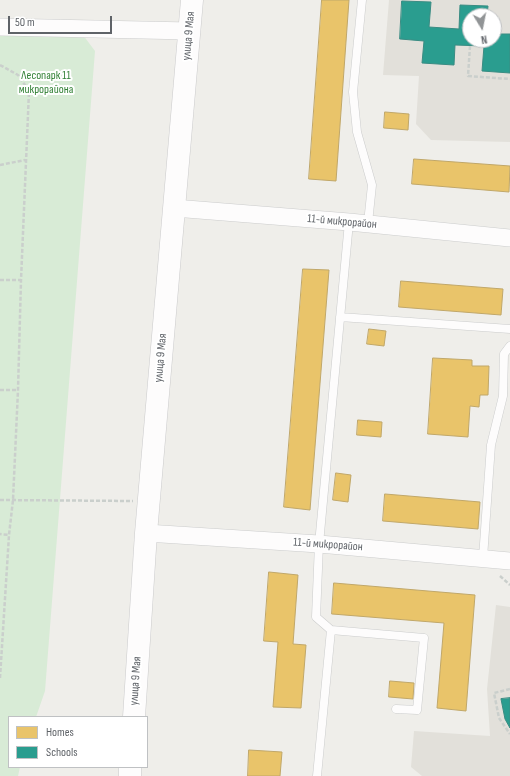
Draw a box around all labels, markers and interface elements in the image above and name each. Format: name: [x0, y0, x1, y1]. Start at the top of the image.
scale bar: [10, 8, 114, 34]
north arrow: [462, 8, 502, 48]
street label: улица 9 Мая: [180, 11, 198, 61]
text: 50 m: [15, 15, 35, 30]
text: N: [480, 32, 488, 46]
park label: Лесопарк 11 микрорайона: [19, 69, 73, 97]
street label: 11-й микрорайон: [307, 212, 377, 232]
street label: улица 9 Мая: [152, 333, 170, 383]
street label: 11-й микрорайон: [293, 535, 363, 555]
street label: улица 9 Мая: [127, 656, 145, 706]
legend: [8, 716, 148, 768]
text: Homes: [46, 725, 74, 740]
text: Schools: [46, 745, 78, 760]

